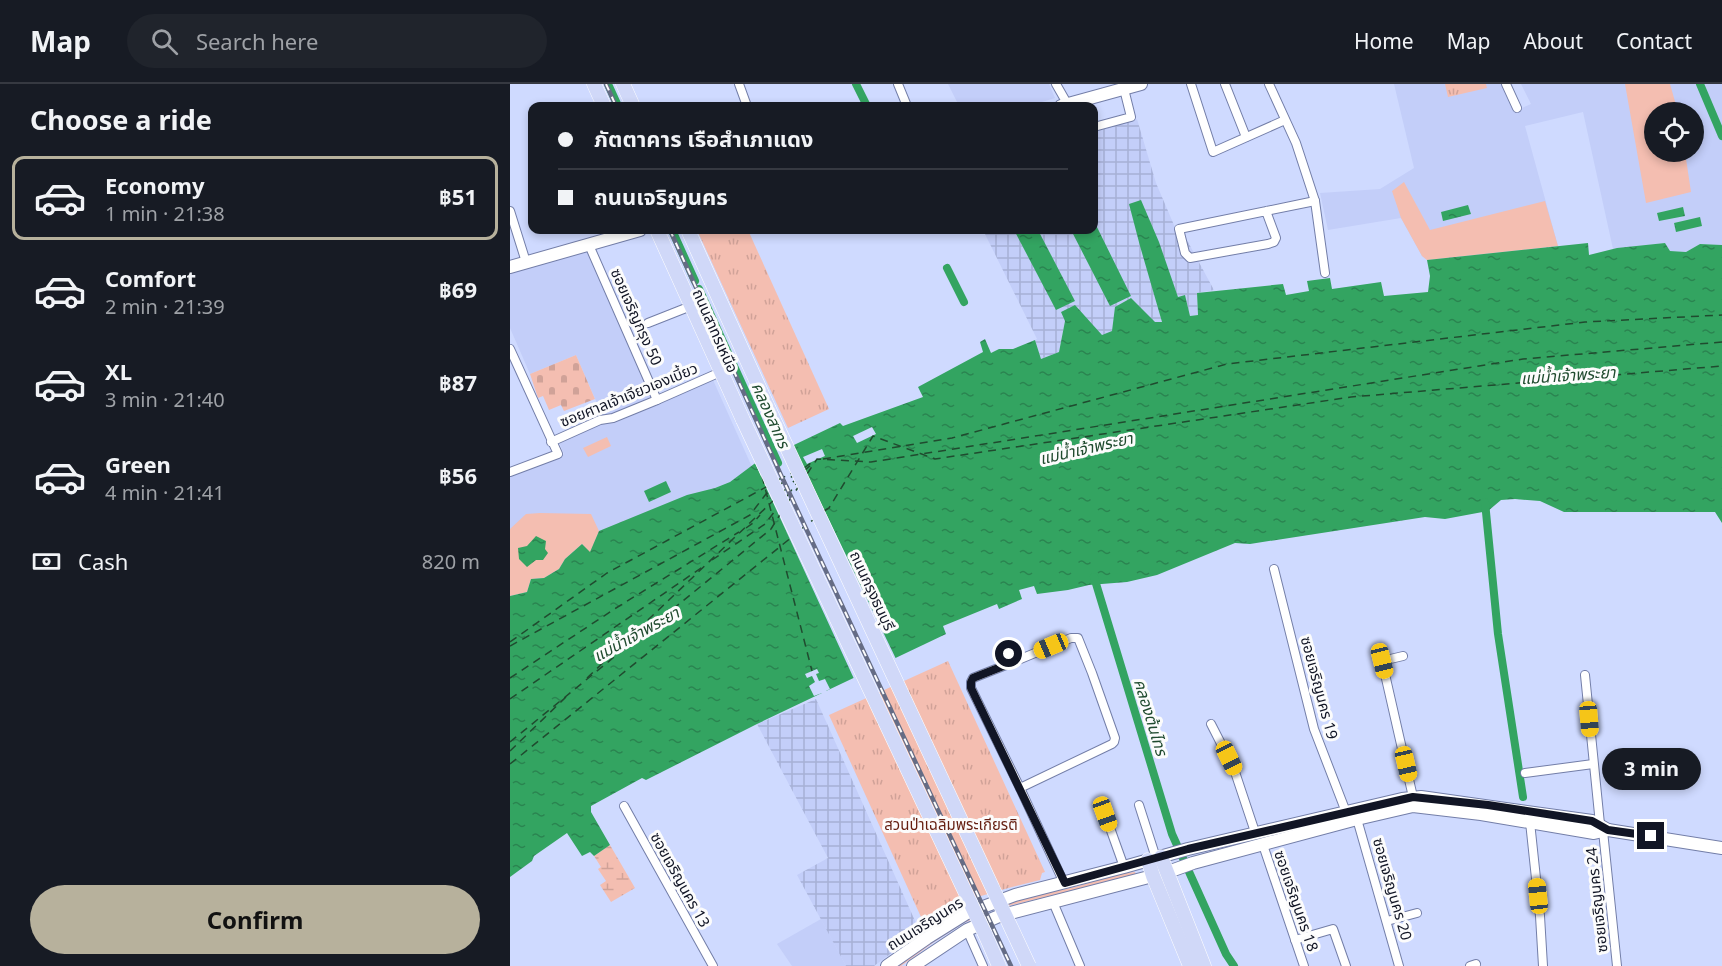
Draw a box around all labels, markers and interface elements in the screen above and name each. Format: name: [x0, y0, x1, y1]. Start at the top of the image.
search box: [127, 14, 547, 68]
text: Map: [30, 22, 91, 60]
icon: search: [148, 25, 181, 58]
text: Search here: [196, 26, 318, 56]
text: Home: [1354, 27, 1414, 55]
text: Map: [1447, 27, 1490, 55]
text: About: [1523, 27, 1583, 55]
text: Contact: [1616, 27, 1692, 55]
text: Choose a ride: [30, 101, 212, 138]
map controls: [1644, 102, 1704, 162]
button: locate: [1644, 102, 1704, 162]
text: ภัตตาคาร เรือสำเภาแดง: [594, 123, 813, 153]
text: Economy: [105, 170, 204, 200]
icon: car: [33, 171, 87, 225]
text: ฿51: [439, 181, 477, 211]
text: ถนนเจริญนคร: [594, 181, 728, 211]
text: 1 min · 21:38: [105, 200, 225, 227]
text: Comfort: [105, 263, 196, 293]
icon: car: [33, 264, 87, 318]
street label: ซอยเจริญกรุง 50: [607, 265, 667, 368]
text: ฿69: [439, 274, 477, 304]
street label: ถนนสาทรเหนือ: [689, 286, 743, 376]
text: 2 min · 21:39: [105, 293, 225, 320]
text: XL: [105, 356, 132, 386]
icon: car: [33, 357, 87, 411]
street label: ซอยศาลเจ้าเจียวเองเบี้ยว: [557, 357, 700, 431]
water label: แม่น้ำเจ้าพระยา: [1520, 361, 1618, 389]
text: ฿87: [439, 367, 477, 397]
water label: คลองสาทร: [747, 379, 796, 453]
text: 3 min · 21:40: [105, 386, 225, 413]
water label: แม่น้ำเจ้าพระยา: [1037, 426, 1136, 469]
text: Green: [105, 449, 171, 479]
icon: car: [33, 450, 87, 504]
text: ฿56: [439, 460, 477, 490]
text: 4 min · 21:41: [105, 479, 225, 506]
icon: cash: [30, 545, 63, 578]
text: Cash: [78, 546, 128, 576]
text: 820 m: [422, 548, 480, 575]
street label: ถนนกรุงธนบุรี: [846, 548, 900, 634]
water label: แม่น้ำเจ้าพระยา: [589, 601, 684, 667]
car: [1031, 631, 1071, 661]
street label: ซอยเจริญนคร 19: [1297, 634, 1343, 741]
route start: [995, 640, 1022, 667]
car: [1369, 641, 1395, 681]
water label: คลองต้นไทร: [1129, 676, 1173, 759]
car: [1578, 700, 1600, 738]
car: [1213, 738, 1245, 778]
car: [1393, 744, 1419, 784]
callout: 3 min: [1602, 749, 1700, 791]
text: 3 min: [1624, 755, 1679, 782]
car: [1090, 794, 1120, 834]
park label: สวนป่าเฉลิมพระเกียรติ: [884, 814, 1018, 834]
route end: [1637, 822, 1664, 849]
street label: ซอยเจริญนคร 13: [647, 828, 715, 931]
street label: ซอยเจริญนคร 20: [1369, 835, 1417, 942]
street label: ซอยเจริญนคร 24: [1580, 846, 1611, 954]
street label: ซอยเจริญนคร 18: [1270, 848, 1324, 954]
car: [1527, 877, 1549, 915]
button: Confirm: [30, 885, 480, 954]
street label: ถนนเจริญนคร: [883, 892, 966, 954]

